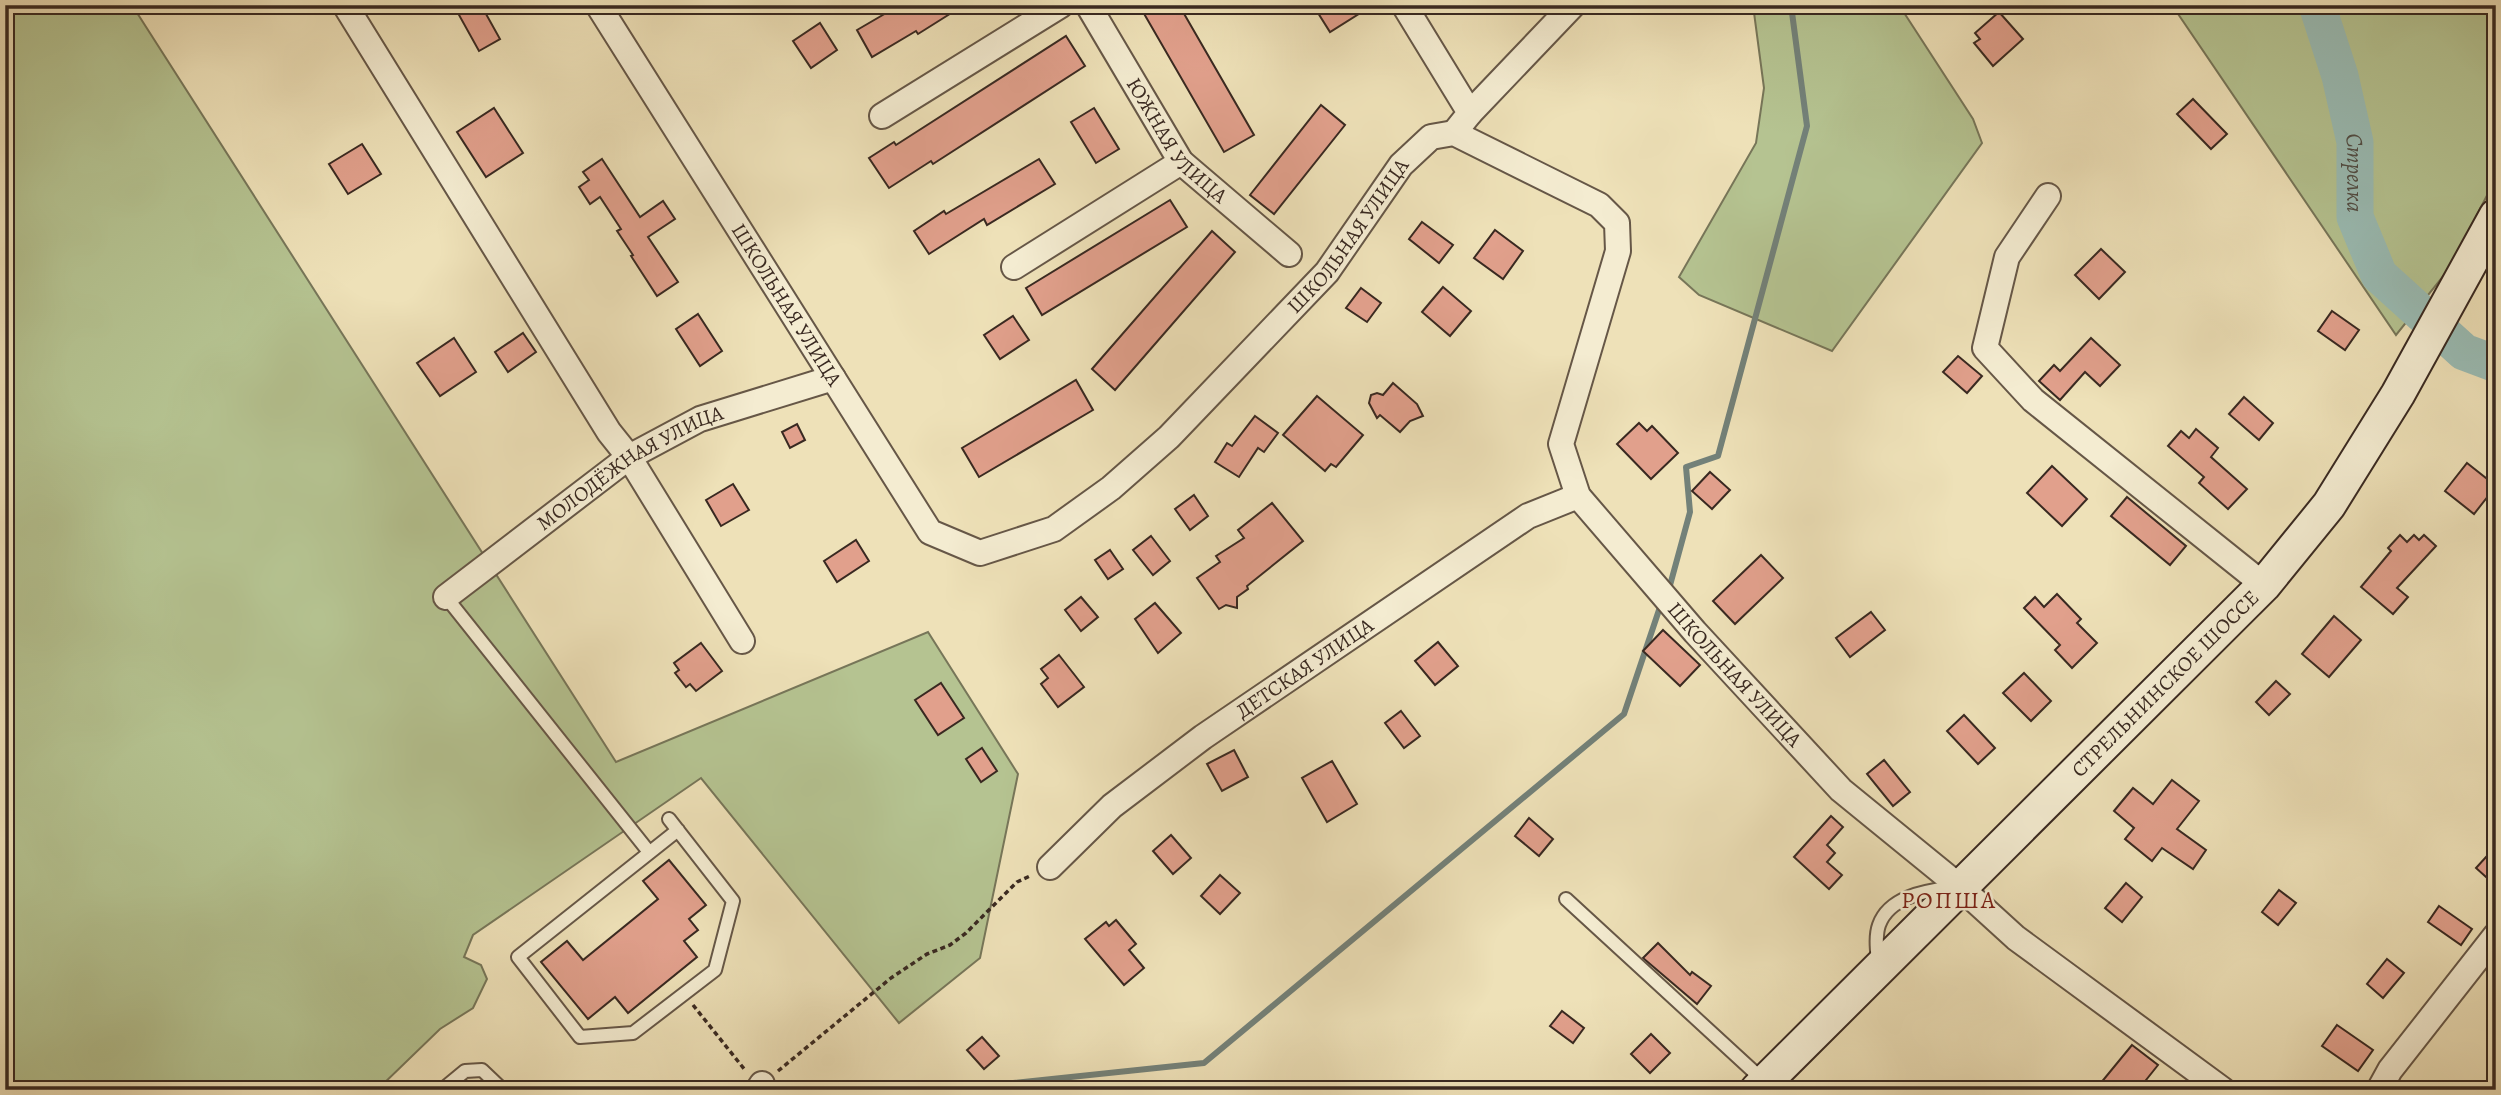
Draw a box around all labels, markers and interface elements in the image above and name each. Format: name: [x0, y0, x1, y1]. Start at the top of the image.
street label: ЮЖНАЯ УЛИЦА: [1120, 72, 1234, 210]
water label: Стрелка: [2337, 130, 2371, 213]
street label: ШКОЛЬНАЯ УЛИЦА: [1281, 152, 1416, 320]
street label: ШКОЛЬНАЯ УЛИЦА: [725, 218, 849, 392]
street label: МОЛОДЁЖНАЯ УЛИЦА: [531, 398, 727, 537]
street label: СТРЕЛЬНИНСКОЕ ШОССЕ: [2065, 584, 2265, 783]
street label: ШКОЛЬНАЯ УЛИЦА: [1661, 596, 1809, 754]
street label: ДЕТСКАЯ УЛИЦА: [1230, 611, 1379, 725]
district label: РОПША: [1901, 884, 1997, 916]

